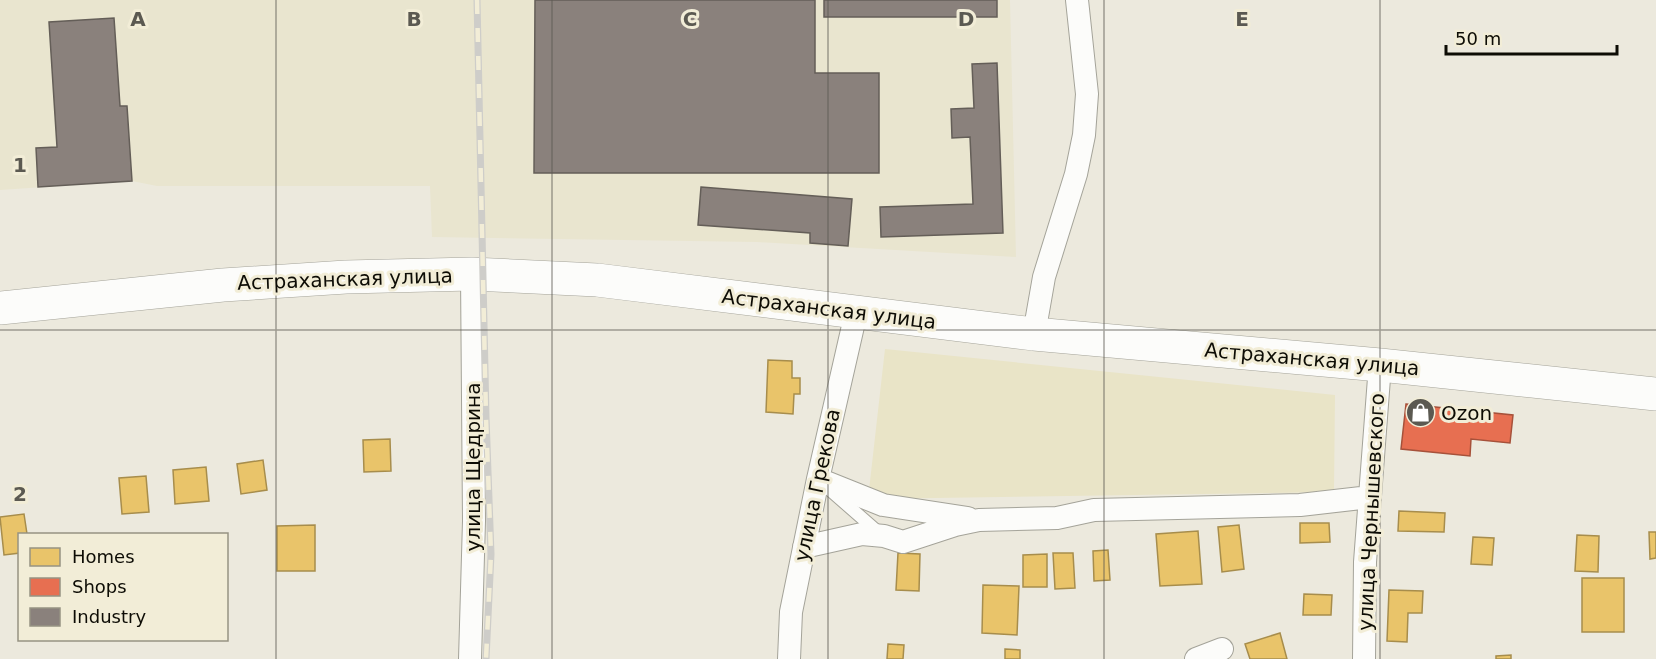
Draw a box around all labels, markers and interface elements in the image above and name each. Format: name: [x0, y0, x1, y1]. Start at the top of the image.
text: A: [130, 7, 146, 31]
text: B: [406, 7, 422, 31]
text: C: [683, 7, 697, 31]
text: D: [958, 7, 974, 31]
text: E: [1235, 7, 1249, 31]
scale bar: [1446, 18, 1617, 56]
text: 50 m: [1455, 28, 1501, 49]
text: 1: [13, 153, 27, 177]
street label: Астраханская улица: [237, 263, 453, 295]
street label: Астраханская улица: [721, 284, 937, 334]
street label: Астраханская улица: [1204, 338, 1420, 380]
street label: улица Щедрина: [461, 383, 485, 551]
street label: улица Чернышевского: [1353, 393, 1389, 631]
shop icon: Ozon: [1404, 397, 1436, 429]
place label: Ozon: [1441, 401, 1492, 425]
street label: улица Грекова: [789, 406, 845, 564]
text: 2: [13, 482, 27, 506]
legend: [18, 533, 228, 641]
text: Homes: [72, 546, 135, 567]
text: Shops: [72, 576, 127, 597]
text: Industry: [72, 606, 146, 627]

